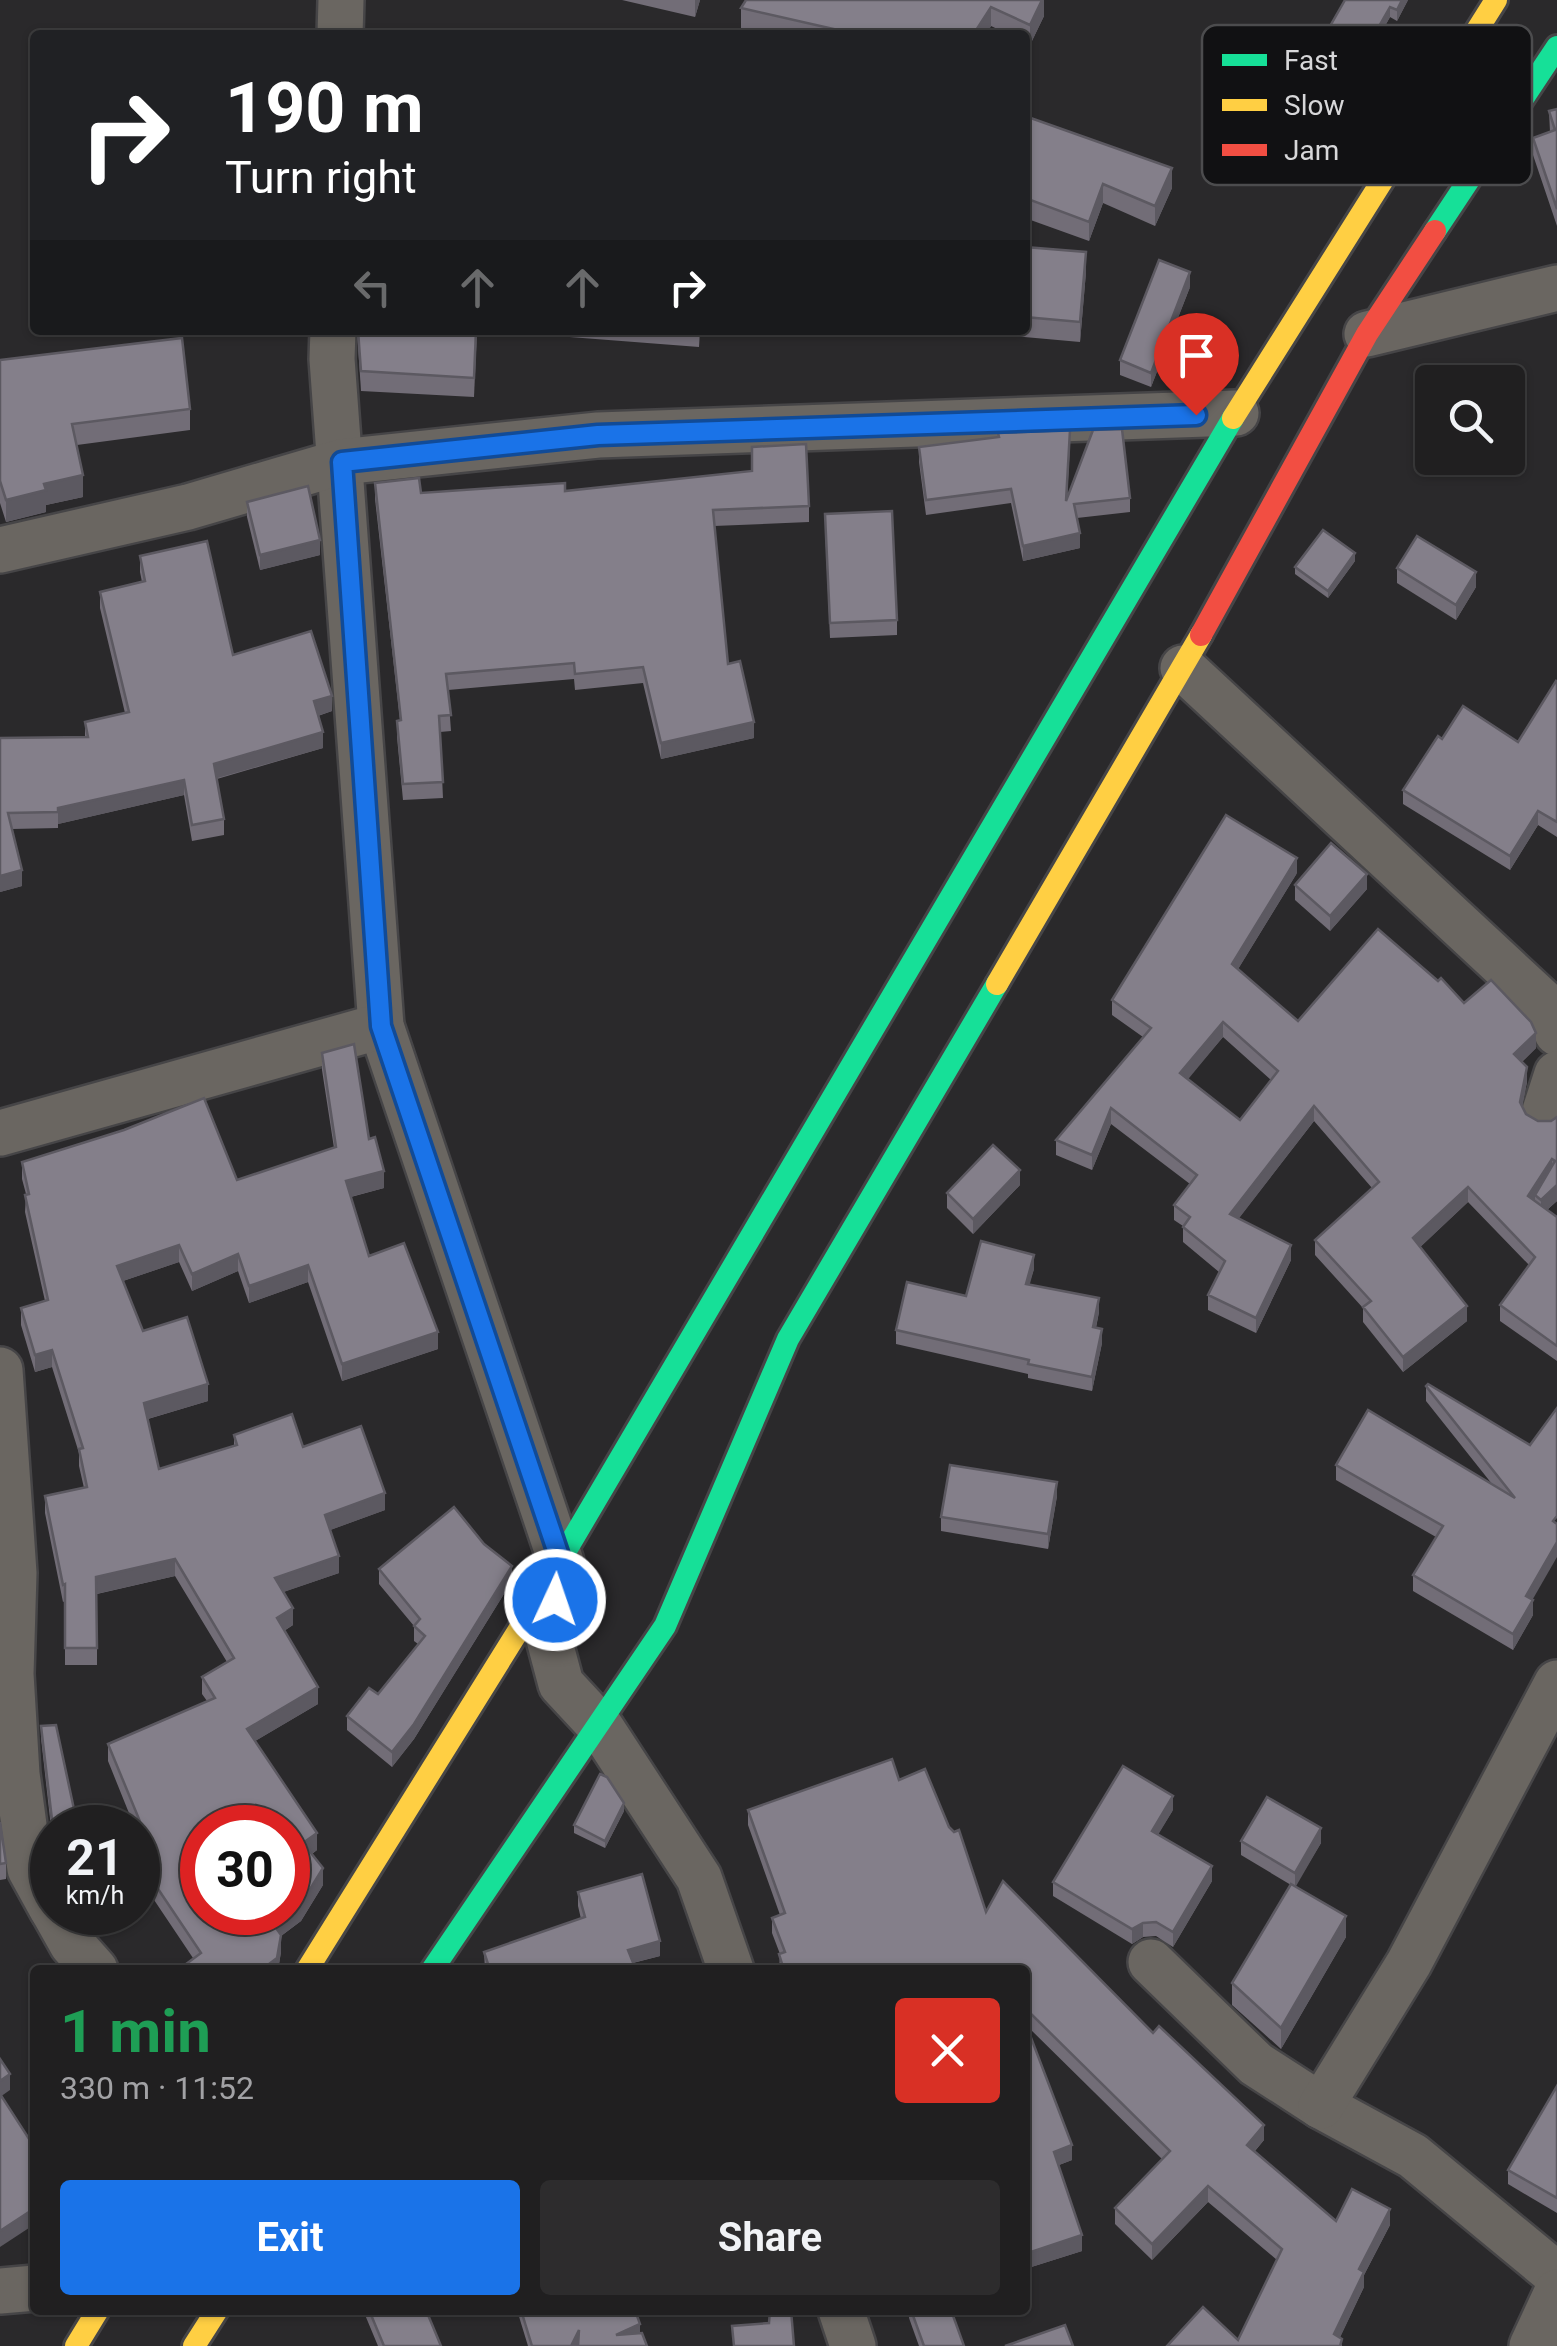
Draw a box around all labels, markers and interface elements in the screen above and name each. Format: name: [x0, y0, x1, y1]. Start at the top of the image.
legend: [1202, 25, 1532, 185]
text: Fast: [1284, 44, 1338, 77]
text: 190 m: [225, 67, 424, 149]
icon: right: [60, 70, 190, 200]
text: Slow: [1284, 89, 1344, 122]
text: Jam: [1284, 134, 1339, 167]
text: Turn right: [225, 151, 417, 204]
icon: left: [345, 260, 400, 315]
icon: ahead: [450, 260, 505, 315]
icon: ahead: [555, 260, 610, 315]
icon: right: [660, 260, 715, 315]
pin: [1154, 313, 1239, 416]
icon: arrive: [1169, 328, 1224, 383]
map controls: [1415, 365, 1525, 475]
button: search: [1415, 365, 1525, 475]
position arrow: [503, 1548, 607, 1652]
speed limit sign: 30: [180, 1805, 310, 1935]
text: 21: [66, 1829, 124, 1887]
text: km/h: [66, 1881, 124, 1910]
text: 1 min: [60, 1996, 211, 2067]
button: close: [895, 1998, 1000, 2103]
text: 330 m · 11:52: [60, 2069, 254, 2107]
button: Exit: [60, 2180, 520, 2295]
button: Share: [540, 2180, 1000, 2295]

